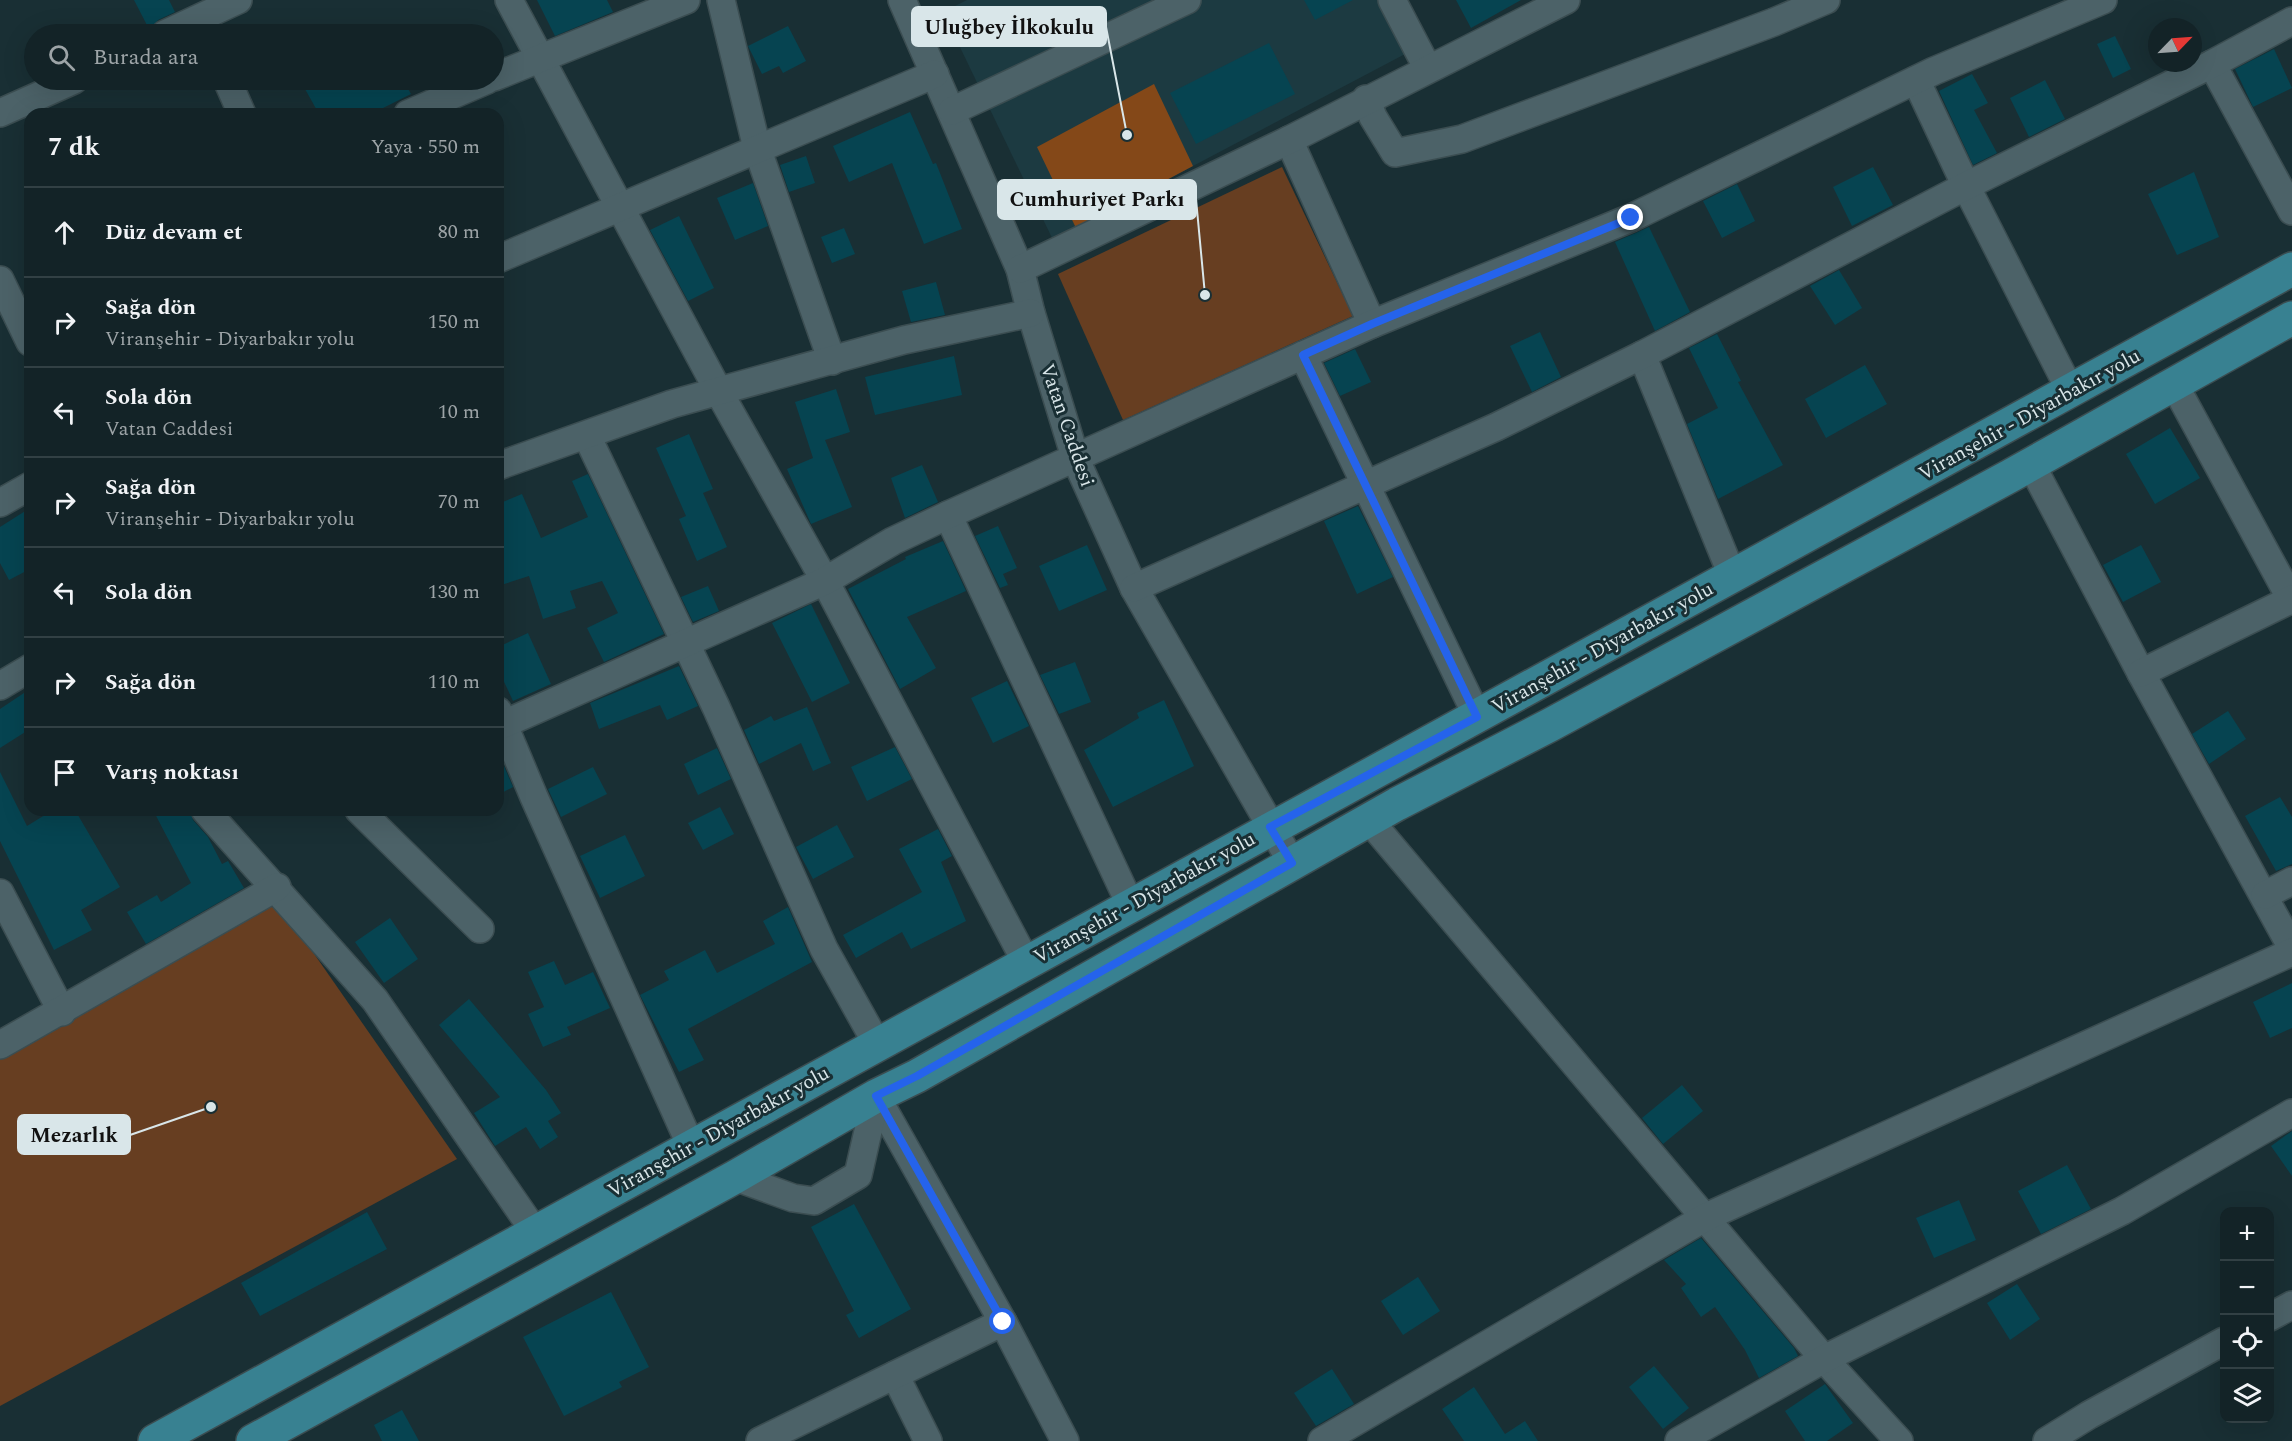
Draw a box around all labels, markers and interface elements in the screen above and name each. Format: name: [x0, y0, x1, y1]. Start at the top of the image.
callout: Uluğbey İlkokulu: [912, 7, 1106, 46]
text: Uluğbey İlkokulu: [924, 12, 1095, 44]
north arrow: [2148, 18, 2202, 72]
search box: [24, 24, 504, 90]
icon: search: [45, 41, 78, 74]
text: Burada ara: [93, 41, 199, 74]
text: 7 dk: [48, 127, 100, 167]
text: Yaya · 550 m: [371, 132, 480, 162]
callout: Cumhuriyet Parkı: [998, 180, 1196, 219]
text: Cumhuriyet Parkı: [1010, 184, 1184, 216]
route end: [1617, 204, 1643, 230]
icon: ahead: [48, 216, 81, 249]
text: Düz devam et: [105, 216, 243, 249]
text: 80 m: [438, 217, 480, 247]
text: Sağa dön: [105, 291, 196, 324]
icon: right: [48, 306, 81, 339]
text: 150 m: [428, 307, 480, 337]
text: Viranşehir - Diyarbakır yolu: [105, 324, 355, 354]
street label: Viranşehir - Diyarbakır yolu: [1913, 341, 2146, 489]
street label: Vatan Caddesi: [1032, 360, 1102, 491]
text: Sola dön: [105, 381, 192, 414]
icon: left: [48, 396, 81, 429]
text: 10 m: [438, 397, 480, 427]
text: Vatan Caddesi: [105, 414, 233, 444]
text: Sağa dön: [105, 471, 196, 504]
icon: right: [48, 486, 81, 519]
text: 70 m: [438, 487, 480, 517]
text: Viranşehir - Diyarbakır yolu: [105, 504, 355, 534]
street label: Viranşehir - Diyarbakır yolu: [1486, 574, 1719, 722]
icon: left: [48, 576, 81, 609]
text: Sola dön: [105, 576, 192, 609]
text: 130 m: [428, 577, 480, 607]
icon: right: [48, 666, 81, 699]
text: Sağa dön: [105, 666, 196, 699]
text: 110 m: [428, 667, 480, 697]
icon: arrive: [48, 756, 81, 789]
text: Varış noktası: [105, 756, 239, 789]
street label: Viranşehir - Diyarbakır yolu: [1028, 824, 1261, 972]
street label: Viranşehir - Diyarbakır yolu: [602, 1058, 835, 1206]
callout: Mezarlık: [18, 1115, 130, 1154]
text: Mezarlık: [30, 1120, 118, 1152]
map controls: [2220, 1207, 2274, 1423]
button: +: [2220, 1207, 2274, 1261]
button: −: [2220, 1261, 2274, 1315]
route start: [989, 1308, 1015, 1334]
button: locate: [2220, 1315, 2274, 1369]
button: layers: [2220, 1369, 2274, 1423]

